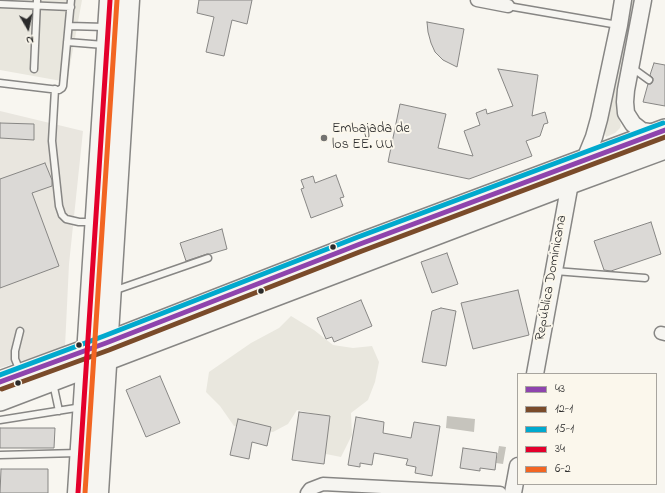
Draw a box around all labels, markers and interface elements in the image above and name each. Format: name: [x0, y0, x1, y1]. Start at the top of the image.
north arrow: [8, 8, 48, 48]
text: N: [25, 31, 35, 48]
place label: Embajada de los EE. UU: [332, 122, 410, 154]
marker: Embajada de los EE. UU: [319, 133, 329, 143]
street label: República Dominicana: [533, 214, 571, 342]
unlabelled marker: [328, 242, 338, 252]
unlabelled marker: [256, 286, 266, 296]
unlabelled marker: [74, 340, 84, 350]
legend: [517, 373, 657, 485]
unlabelled marker: [13, 378, 23, 388]
text: 43: [555, 380, 565, 398]
text: 12-1: [555, 400, 573, 418]
text: 15-1: [555, 420, 574, 438]
text: 34: [555, 440, 565, 458]
text: 6-2: [555, 460, 571, 478]

